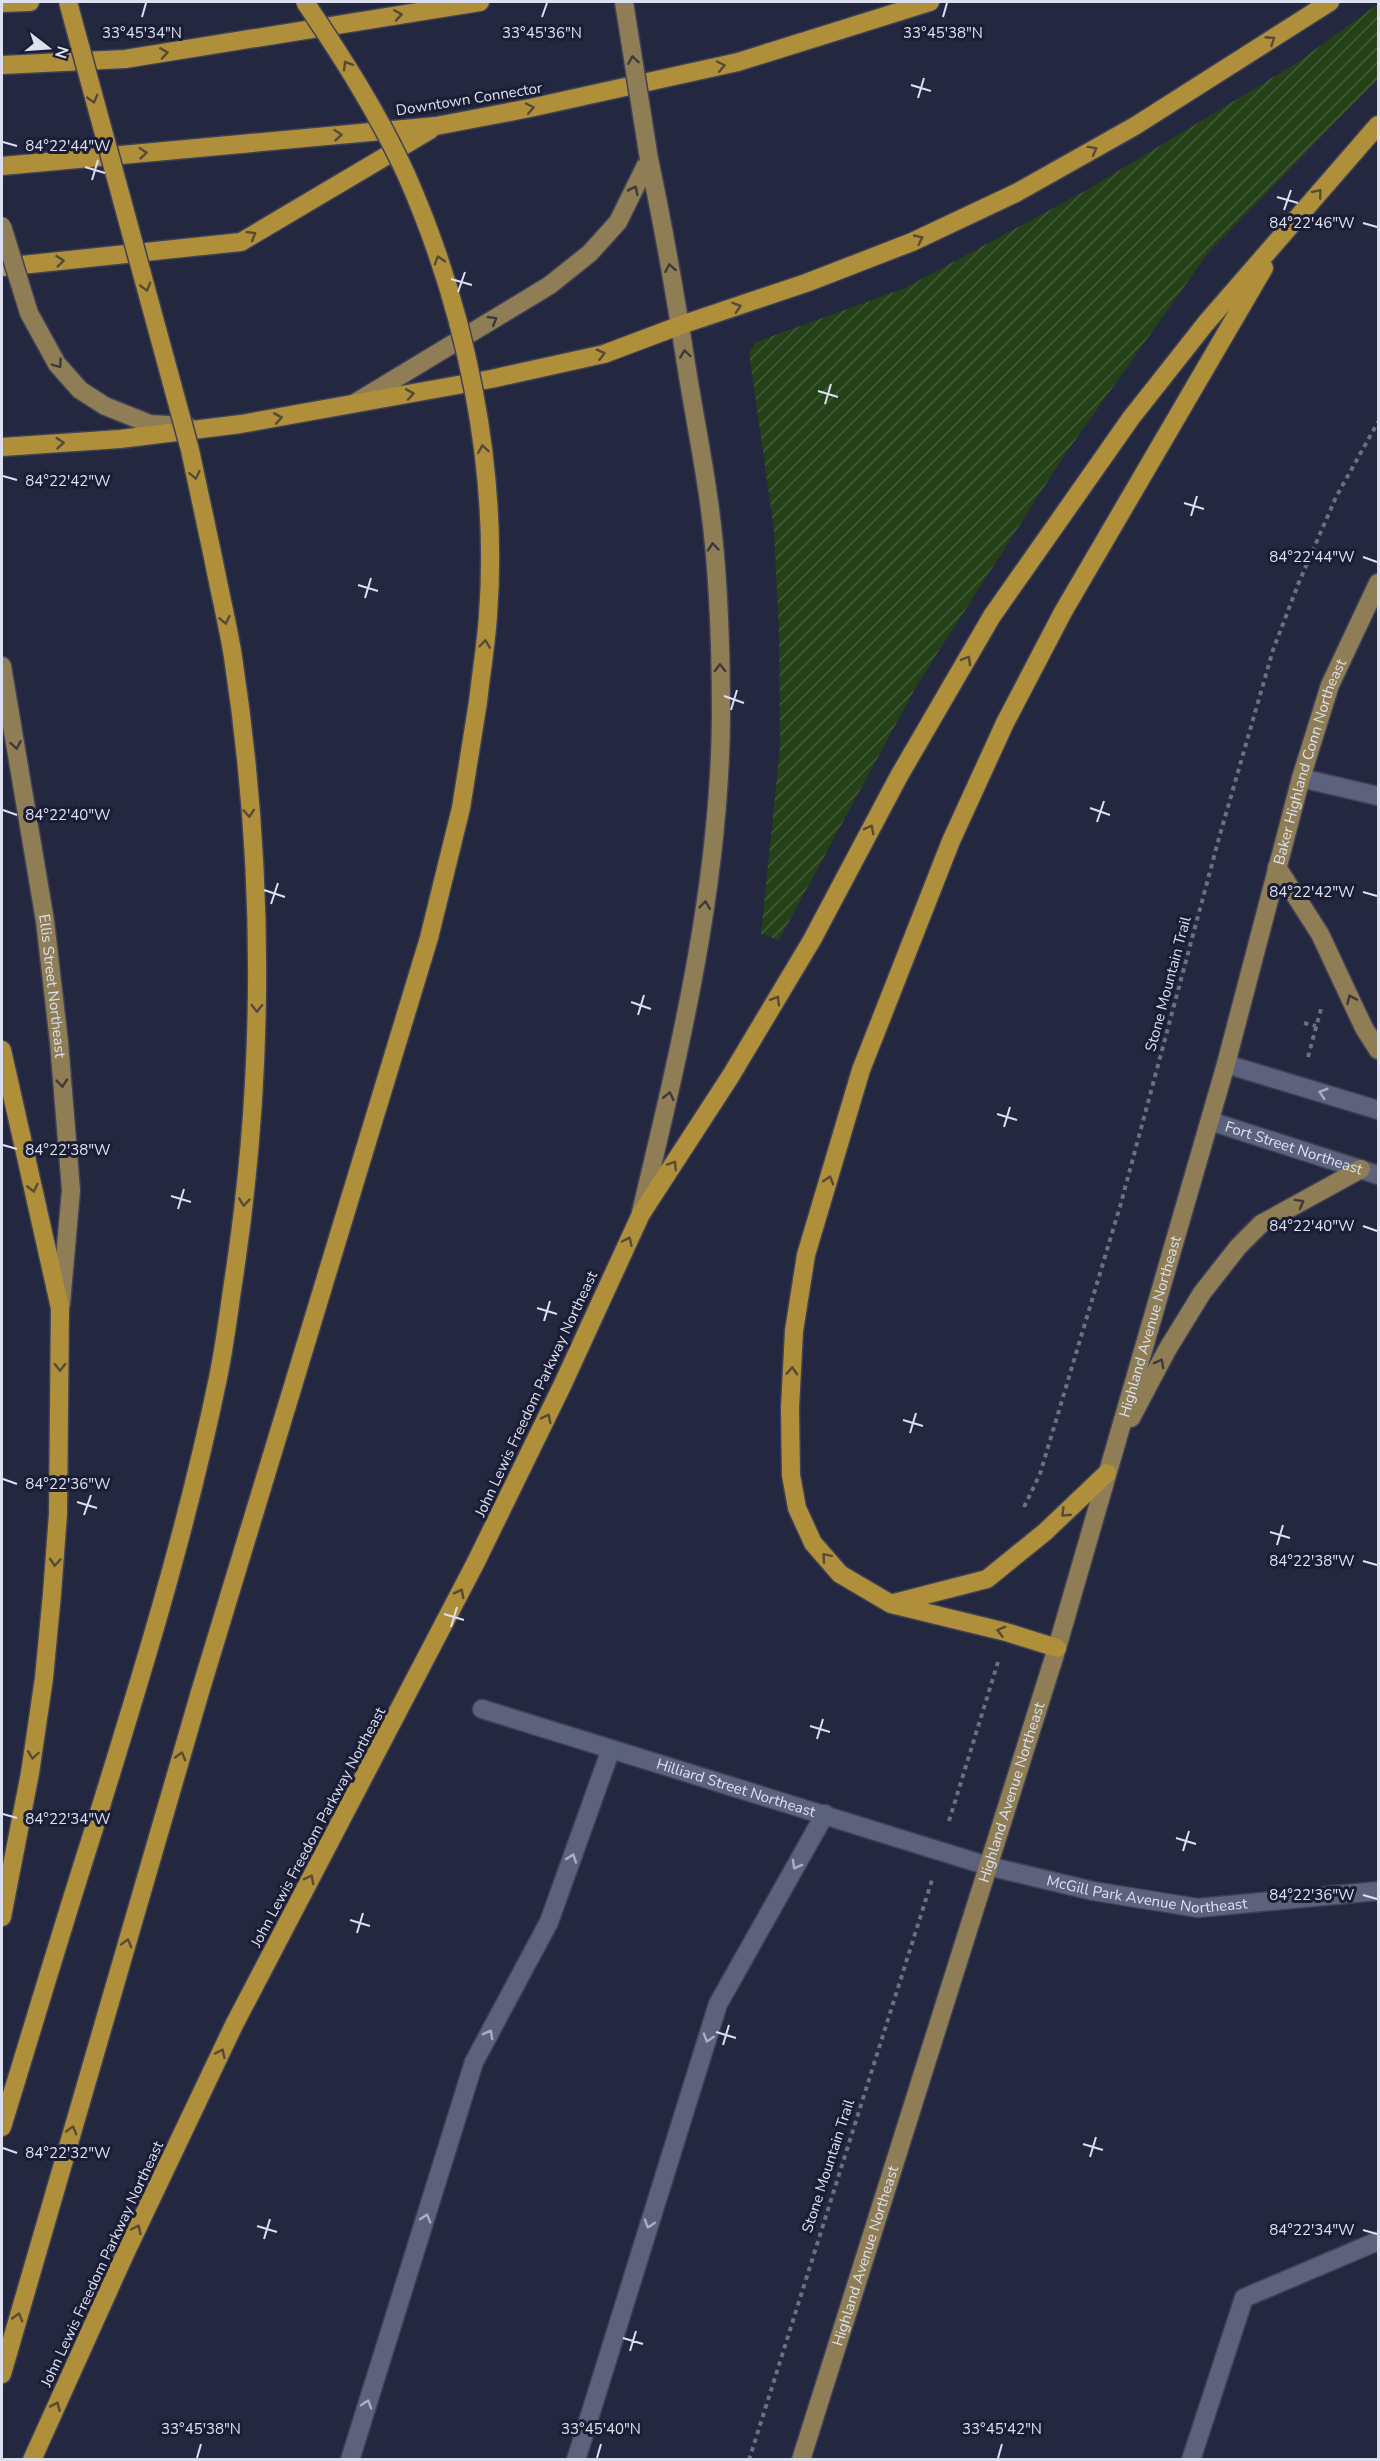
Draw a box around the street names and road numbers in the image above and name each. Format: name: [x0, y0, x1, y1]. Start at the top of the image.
street label: Downtown Connector: [395, 77, 544, 120]
street label: Baker Highland Conn Northeast: [1269, 655, 1351, 867]
street label: Ellis Street Northeast: [34, 913, 70, 1059]
street label: Stone Mountain Trail: [1140, 914, 1196, 1054]
street label: Fort Street Northeast: [1222, 1116, 1366, 1180]
street label: Highland Avenue Northeast: [1114, 1233, 1186, 1420]
street label: John Lewis Freedom Parkway Northeast: [470, 1267, 602, 1521]
street label: Highland Avenue Northeast: [974, 1699, 1050, 1885]
street label: John Lewis Freedom Parkway Northeast: [246, 1703, 390, 1951]
street label: Hilliard Street Northeast: [654, 1754, 819, 1822]
street label: McGill Park Avenue Northeast: [1045, 1870, 1249, 1918]
street label: Stone Mountain Trail: [797, 2096, 859, 2235]
street label: John Lewis Freedom Parkway Northeast: [36, 2137, 168, 2391]
street label: Highland Avenue Northeast: [828, 2162, 903, 2349]

